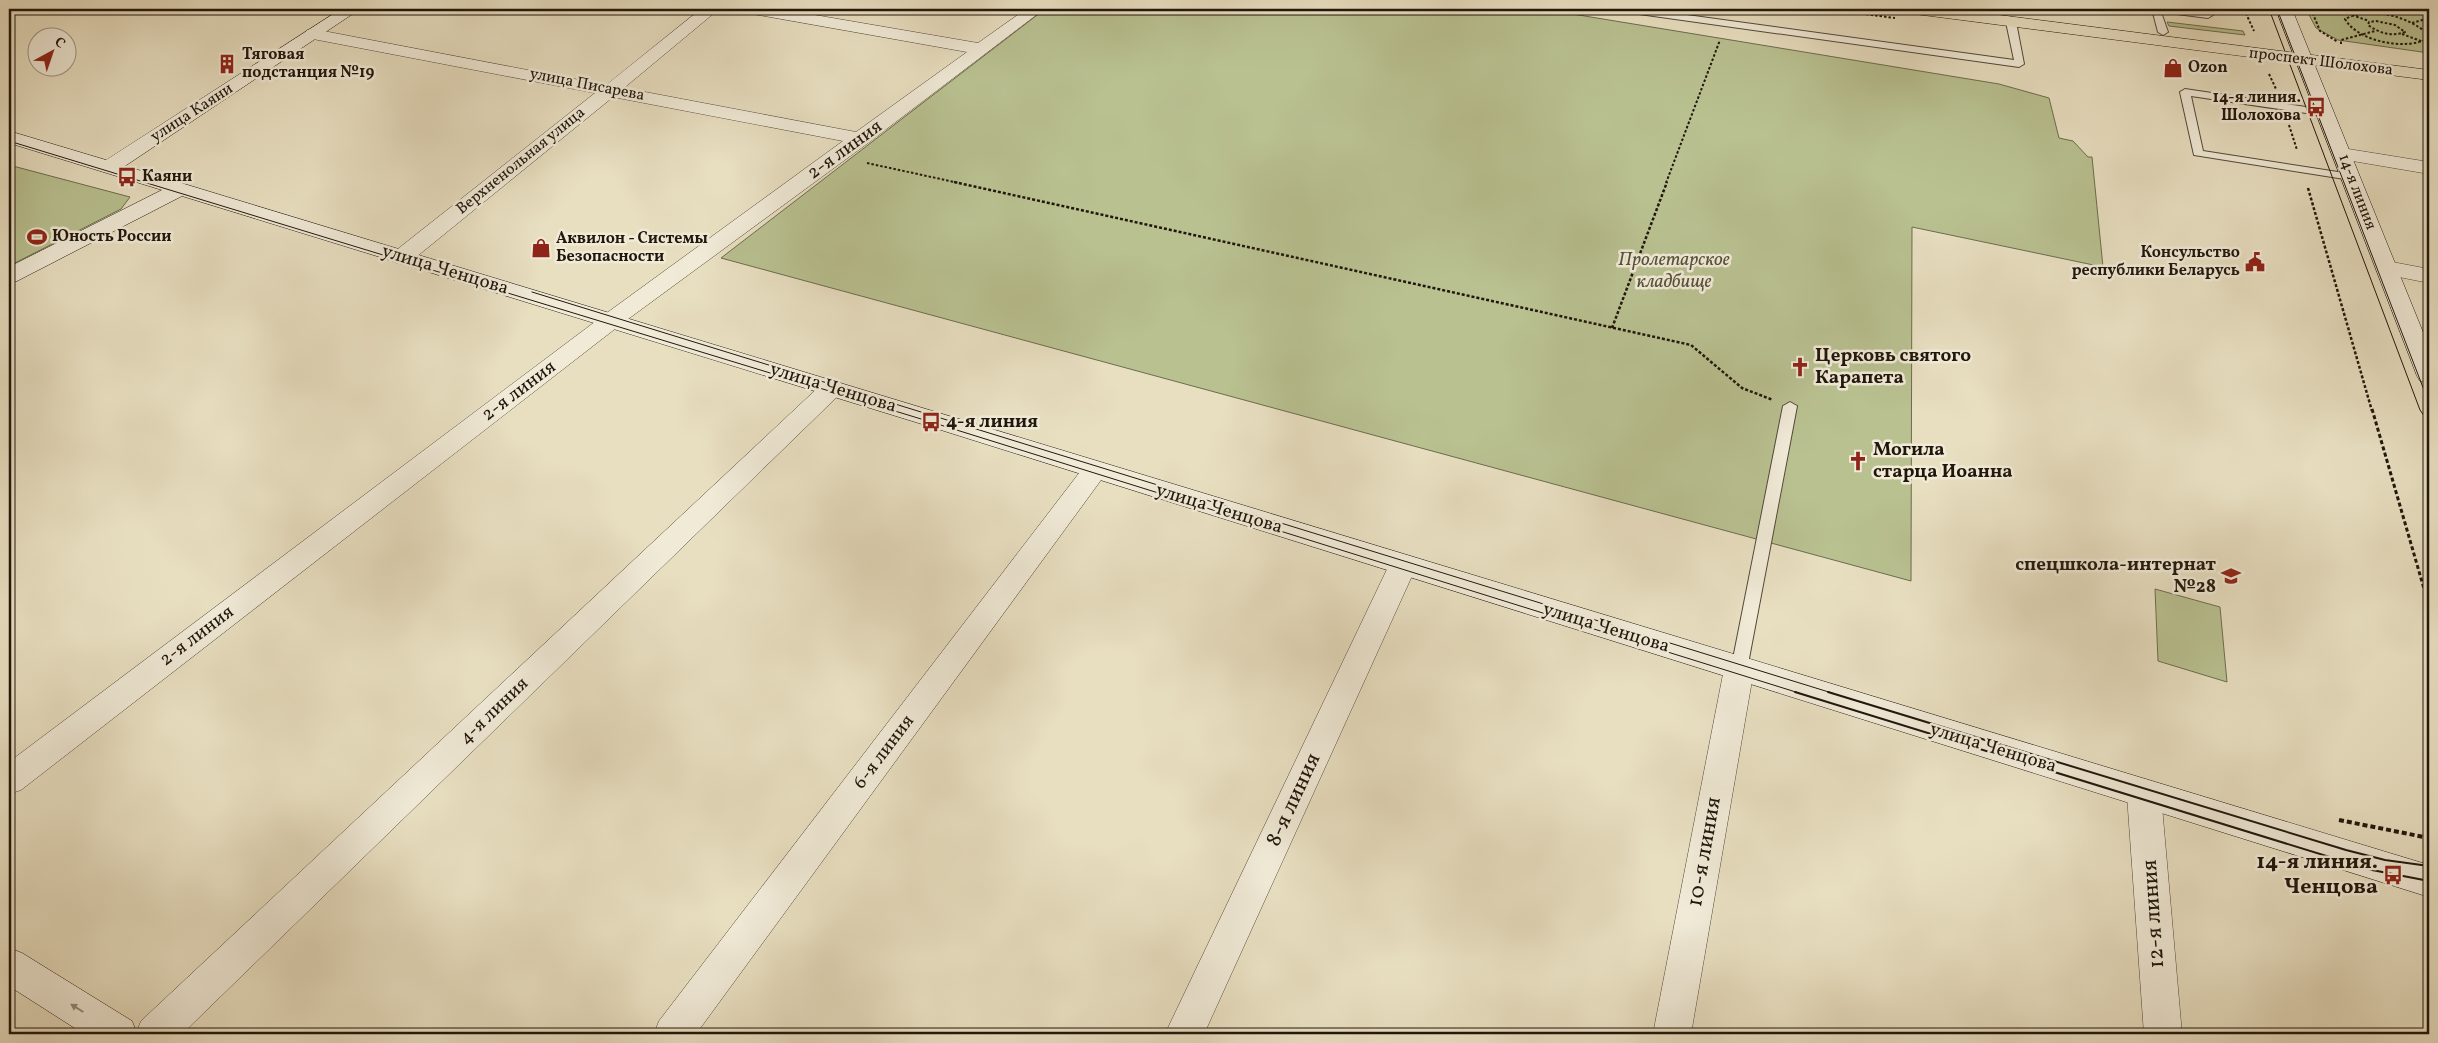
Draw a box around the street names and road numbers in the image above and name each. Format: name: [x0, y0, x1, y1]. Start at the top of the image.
street label: проспект Шолохова: [2248, 42, 2394, 82]
street label: улица Писарева: [528, 63, 646, 107]
street label: улица Каяни: [146, 78, 238, 148]
street label: Верхненольная улица: [452, 102, 590, 220]
street label: 2-я линия: [802, 114, 888, 186]
street label: 14-я линия: [2332, 151, 2382, 233]
street label: улица Ченцова: [378, 238, 512, 302]
street label: 2-я линия: [476, 354, 562, 428]
street label: улица Ченцова: [766, 356, 900, 420]
street label: улица Ченцова: [1152, 477, 1286, 541]
street label: улица Ченцова: [1539, 596, 1673, 660]
street label: 2-я линия: [154, 599, 240, 673]
street label: 4-я линия: [454, 671, 534, 751]
street label: 6-я линия: [847, 709, 921, 795]
street label: улица Ченцова: [1926, 716, 2060, 780]
street label: 8-я линия: [1259, 748, 1329, 852]
street label: 10-я линия: [1680, 795, 1730, 909]
street label: 12-я линия: [2135, 858, 2173, 970]

